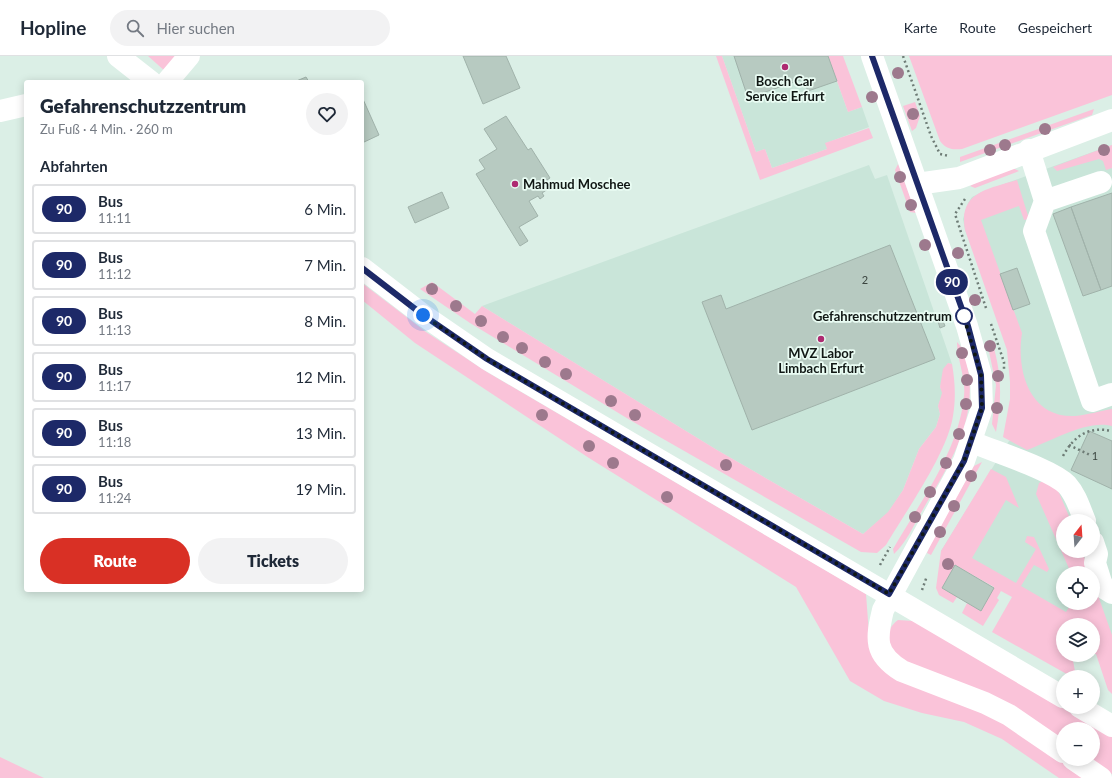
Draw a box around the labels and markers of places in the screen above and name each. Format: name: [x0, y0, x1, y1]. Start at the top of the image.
marker: Bosch Car Service Erfurt: [780, 62, 790, 72]
place label: Bosch Car Service Erfurt: [745, 73, 825, 104]
place label: Mahmud Moschee: [523, 176, 631, 192]
marker: Mahmud Moschee: [510, 179, 520, 189]
marker: Gefahrenschutzzentrum: [955, 307, 973, 325]
place label: Gefahrenschutzzentrum: [813, 308, 952, 324]
marker: MVZ Labor Limbach Erfurt: [816, 334, 826, 344]
place label: MVZ Labor Limbach Erfurt: [778, 345, 864, 376]

